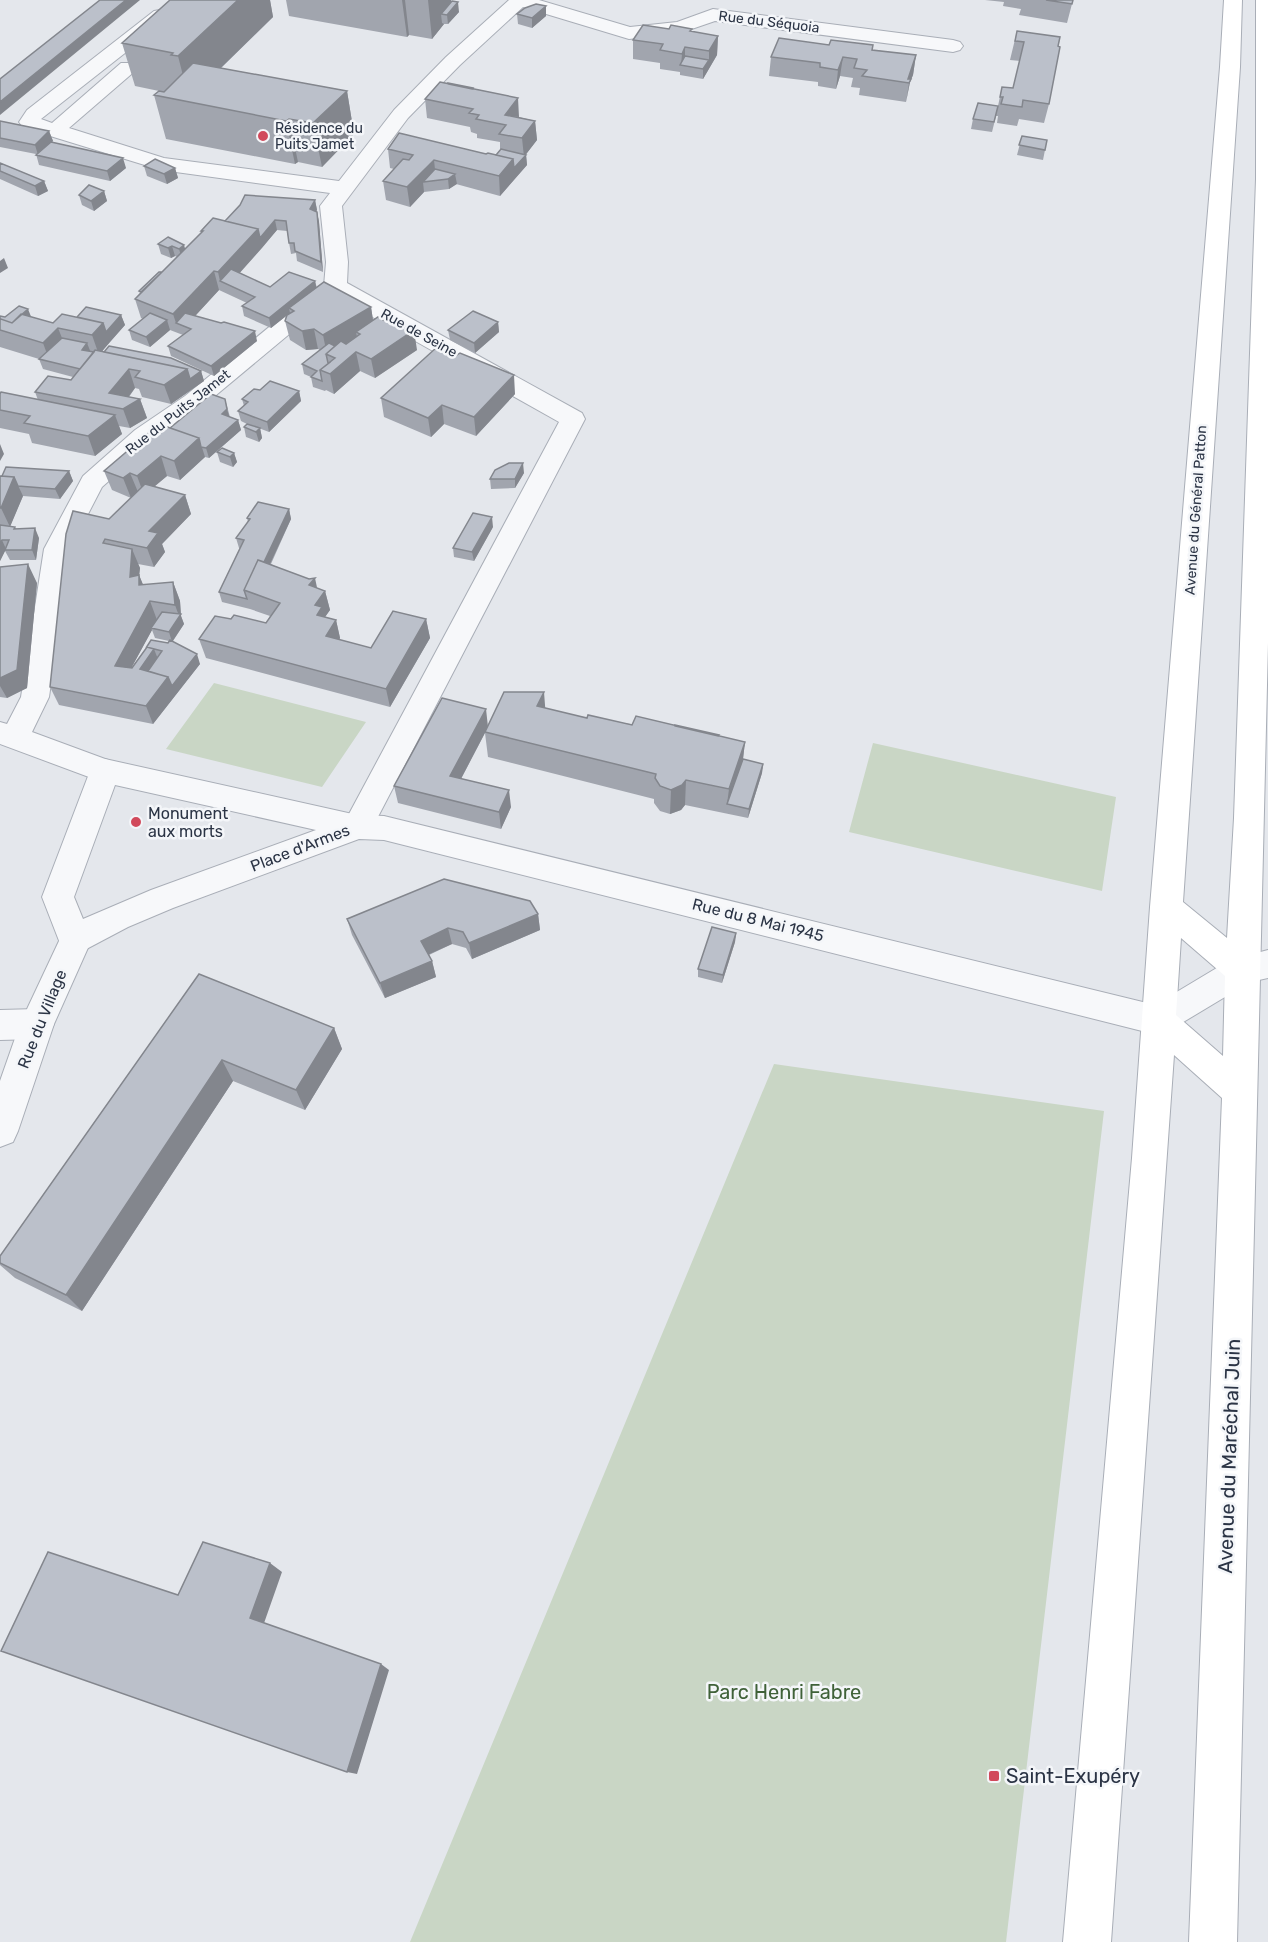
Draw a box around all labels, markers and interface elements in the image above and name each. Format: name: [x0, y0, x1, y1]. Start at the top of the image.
street label: Rue du Séquoia: [718, 7, 820, 37]
place label: Résidence du Puits Jamet: [275, 120, 363, 153]
marker: Résidence du Puits Jamet: [256, 129, 270, 143]
street label: Rue de Seine: [378, 305, 460, 361]
street label: Rue du Puits Jamet: [122, 366, 234, 458]
street label: Avenue du Général Patton: [1182, 425, 1210, 595]
place label: Monument aux morts: [148, 804, 228, 841]
marker: Monument aux morts: [129, 815, 143, 829]
street label: Place d'Armes: [248, 820, 352, 876]
street label: Rue du 8 Mai 1945: [690, 894, 826, 946]
street label: Rue du Village: [14, 967, 70, 1071]
street label: Avenue du Maréchal Juin: [1213, 1338, 1245, 1574]
park label: Parc Henri Fabre: [707, 1680, 861, 1704]
place label: Saint-Exupéry: [1006, 1764, 1140, 1788]
marker: Saint-Exupéry: [987, 1769, 1001, 1783]

